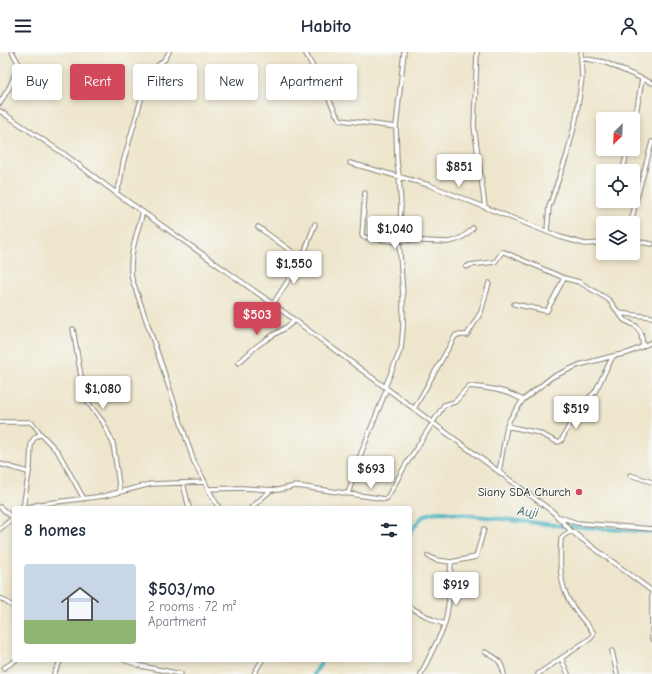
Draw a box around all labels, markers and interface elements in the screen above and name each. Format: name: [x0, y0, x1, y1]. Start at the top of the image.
icon: menu: [12, 15, 34, 37]
icon: person: [618, 15, 640, 37]
text: Habito: [301, 16, 351, 37]
chip: Buy: [12, 64, 62, 100]
chip: Rent: [70, 64, 125, 100]
chip: Filters: [133, 64, 197, 100]
chip: New: [205, 64, 258, 100]
chip: Apartment: [266, 64, 357, 100]
north arrow: [596, 112, 640, 156]
map controls: [596, 112, 640, 260]
pin: $851: [435, 154, 483, 188]
text: $851: [446, 159, 472, 174]
button: locate: [596, 164, 640, 208]
pin: $1,040: [362, 216, 428, 250]
button: layers: [596, 216, 640, 260]
text: $1,040: [377, 221, 413, 236]
pin: $1,550: [261, 251, 327, 285]
text: $1,550: [276, 256, 312, 271]
pin: $503: [233, 302, 281, 336]
text: $503: [243, 307, 271, 322]
pin: $1,080: [70, 376, 136, 410]
text: $1,080: [85, 381, 121, 396]
pin: $519: [552, 396, 600, 430]
text: $519: [563, 401, 589, 416]
pin: $693: [347, 456, 395, 490]
text: $693: [357, 461, 385, 476]
place label: Siany SDA Church: [478, 485, 571, 499]
marker: Siany SDA Church: [574, 487, 584, 497]
water label: Auji: [516, 503, 540, 520]
icon: filters: [378, 519, 400, 541]
text: 8 homes: [24, 521, 86, 540]
pin: $919: [432, 572, 480, 606]
text: $919: [443, 577, 469, 592]
icon: home: [56, 580, 104, 628]
text: $503/mo: [148, 580, 215, 599]
text: 2 rooms · 72 m²: [148, 599, 236, 614]
text: Apartment: [148, 614, 206, 629]

